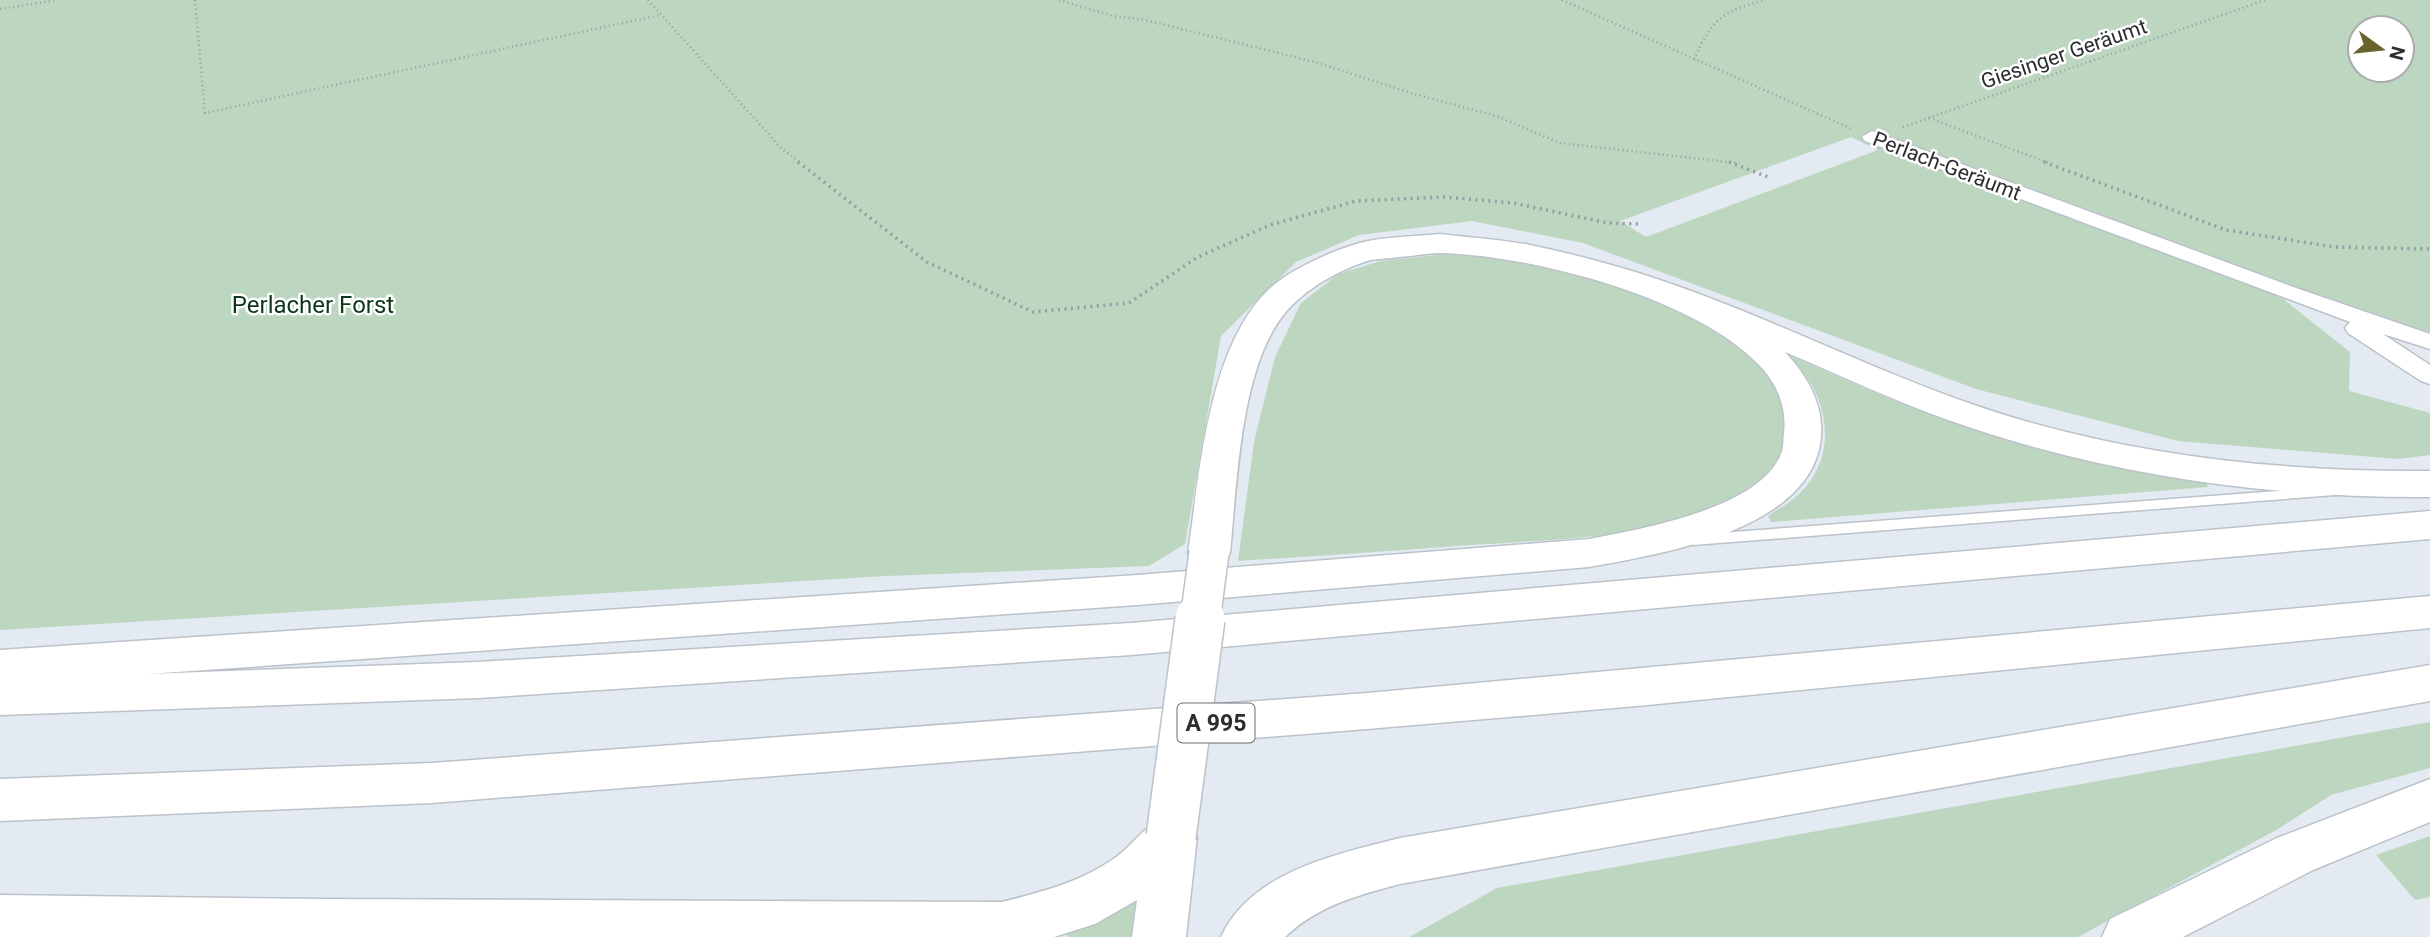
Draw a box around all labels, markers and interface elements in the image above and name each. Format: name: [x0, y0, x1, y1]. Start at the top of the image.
street label: Giesinger Geräumt: [1978, 14, 2150, 94]
north arrow: [2346, 14, 2416, 84]
text: N: [2384, 44, 2410, 63]
street label: Perlach-Geräumt: [1870, 127, 2025, 205]
park label: Perlacher Forst: [232, 291, 394, 319]
road number: A 995: [1178, 704, 1254, 743]

